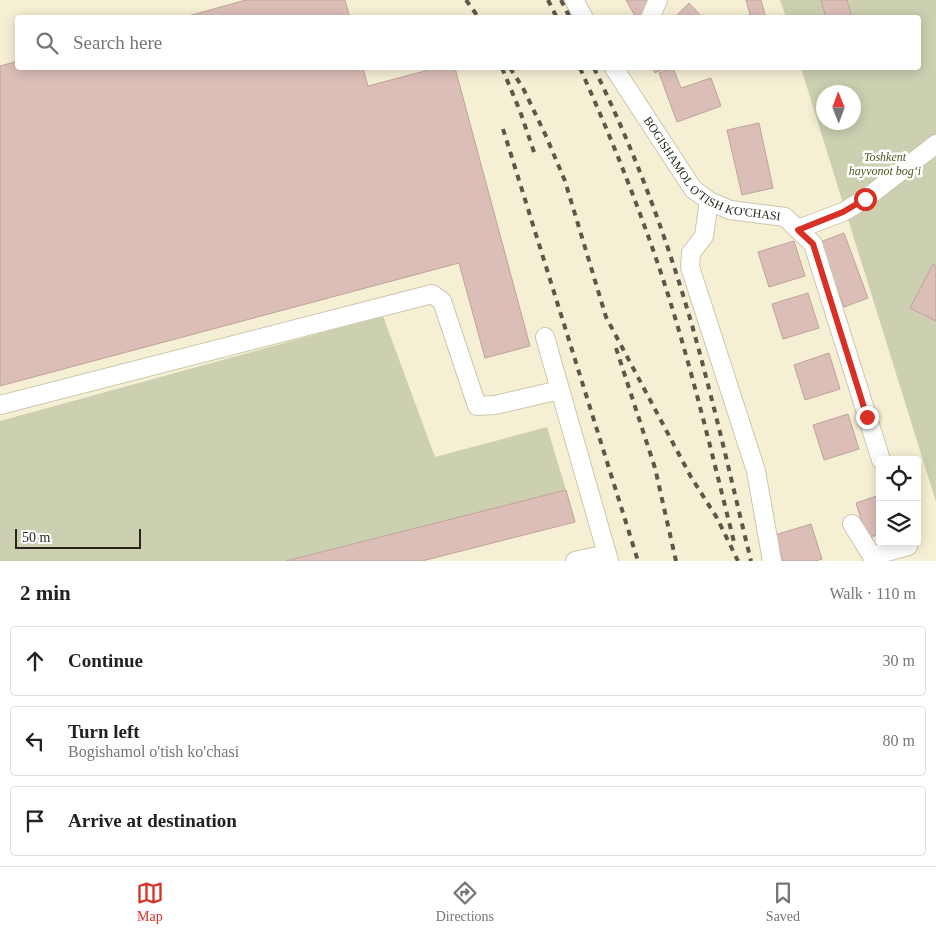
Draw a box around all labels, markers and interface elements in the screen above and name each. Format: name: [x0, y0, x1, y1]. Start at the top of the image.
search box: [15, 15, 921, 70]
icon: search: [33, 29, 61, 57]
text: Search here: [73, 32, 162, 53]
north arrow: [816, 85, 861, 130]
street label: BOGISHAMOL O'TISH KO'CHASI: [641, 114, 781, 223]
park label: Toshkent hayvonot bogʻi: [849, 150, 921, 178]
route start: [854, 188, 877, 211]
route end: [856, 406, 879, 429]
map controls: [876, 456, 921, 546]
button: locate: [876, 456, 921, 501]
button: layers: [876, 501, 921, 546]
scale bar: [15, 526, 141, 549]
text: 50 m: [22, 530, 50, 545]
text: 2 min: [20, 581, 71, 605]
text: Walk · 110 m: [829, 585, 916, 602]
icon: ahead: [21, 647, 49, 675]
text: Continue: [68, 650, 143, 671]
text: 30 m: [883, 652, 915, 669]
text: Turn left: [68, 721, 140, 742]
icon: left: [21, 727, 49, 755]
text: 80 m: [883, 732, 915, 749]
text: Bogishamol o'tish ko'chasi: [68, 743, 239, 760]
icon: arrive: [21, 807, 49, 835]
text: Arrive at destination: [68, 810, 237, 831]
tab: Map: [136, 879, 164, 925]
tab: Directions: [436, 879, 494, 925]
tab: Saved: [766, 879, 800, 925]

